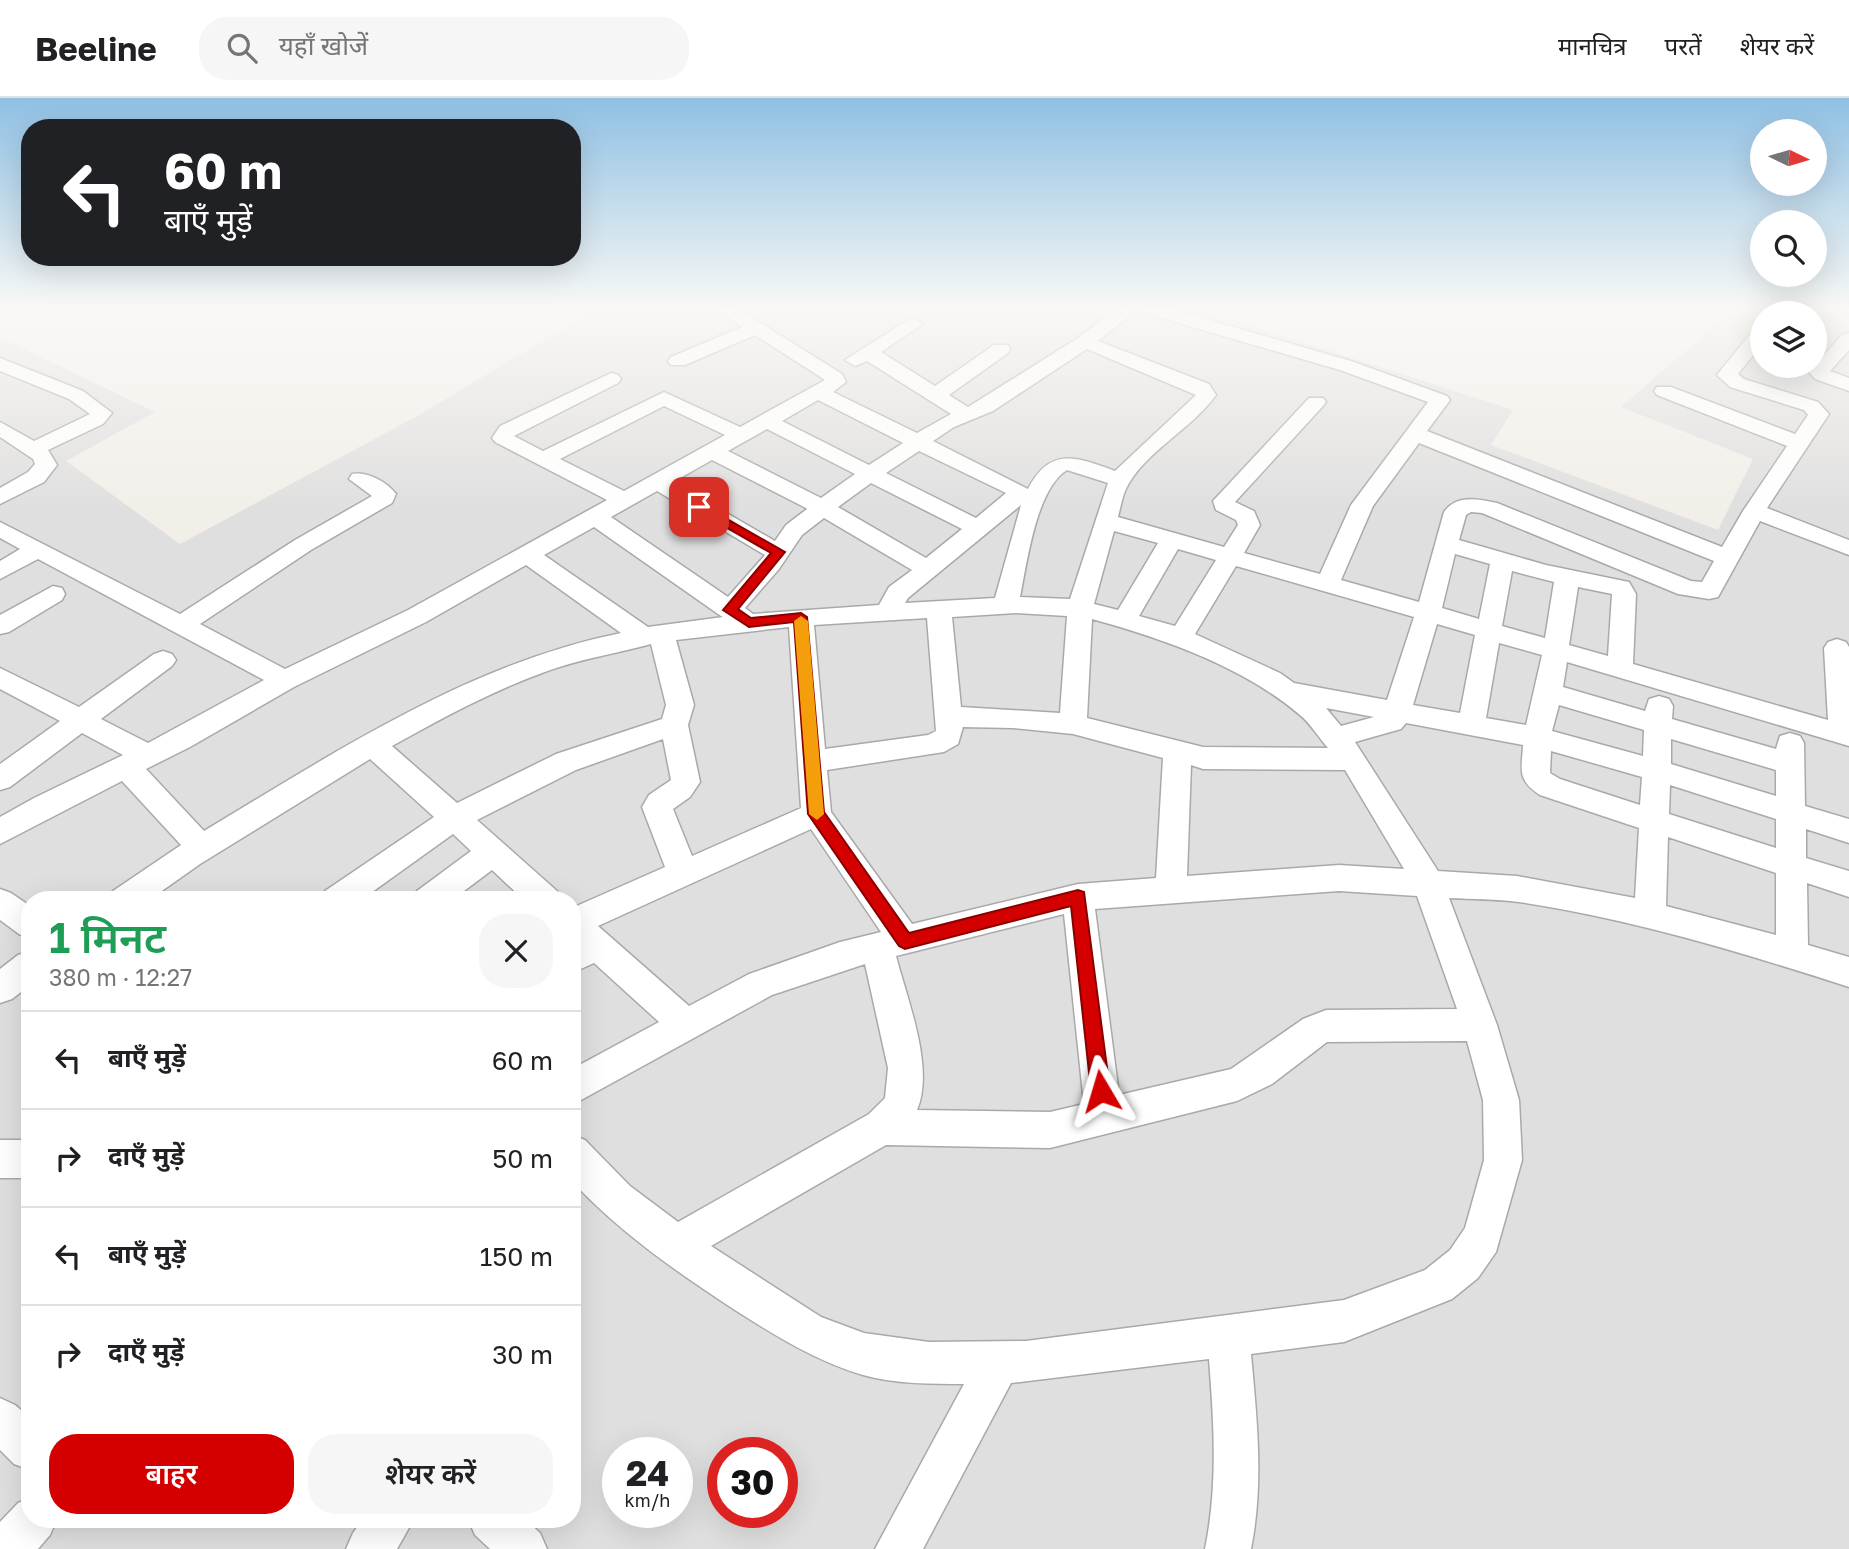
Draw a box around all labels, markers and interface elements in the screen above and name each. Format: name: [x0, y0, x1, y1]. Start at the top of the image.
search box: [199, 17, 689, 80]
text: Beeline: [35, 29, 157, 68]
icon: search: [223, 29, 261, 67]
text: यहाँ खोजें: [279, 30, 368, 61]
text: मानचित्र: [1558, 31, 1627, 60]
text: परतें: [1665, 31, 1702, 60]
text: शेयर करें: [1740, 31, 1814, 60]
north arrow: [1750, 119, 1827, 196]
map controls: [1750, 119, 1827, 378]
text: 60 m: [164, 141, 282, 200]
icon: left: [49, 147, 140, 238]
text: बाएँ मुड़ें: [164, 201, 253, 239]
button: search: [1750, 210, 1827, 287]
button: layers: [1750, 301, 1827, 378]
pin: [669, 477, 729, 537]
icon: arrive: [680, 488, 718, 526]
text: 1 मिनट: [49, 912, 166, 962]
button: close: [479, 914, 553, 988]
text: 380 m · 12:27: [49, 963, 192, 991]
icon: left: [49, 1041, 87, 1079]
text: बाएँ मुड़ें: [108, 1042, 186, 1073]
text: 60 m: [492, 1045, 553, 1076]
position arrow: [1064, 1054, 1138, 1128]
icon: right: [49, 1139, 87, 1177]
text: दाएँ मुड़ें: [108, 1140, 184, 1171]
text: 50 m: [492, 1143, 553, 1174]
icon: left: [49, 1237, 87, 1275]
text: बाएँ मुड़ें: [108, 1238, 186, 1269]
text: 150 m: [480, 1241, 553, 1272]
icon: right: [49, 1335, 87, 1373]
text: दाएँ मुड़ें: [108, 1336, 184, 1367]
text: 30 m: [492, 1339, 553, 1370]
button: बाहर: [49, 1434, 294, 1514]
button: शेयर करें: [308, 1434, 553, 1514]
speed limit sign: 30: [707, 1437, 798, 1528]
text: 24: [626, 1452, 669, 1494]
text: km/h: [625, 1489, 670, 1511]

